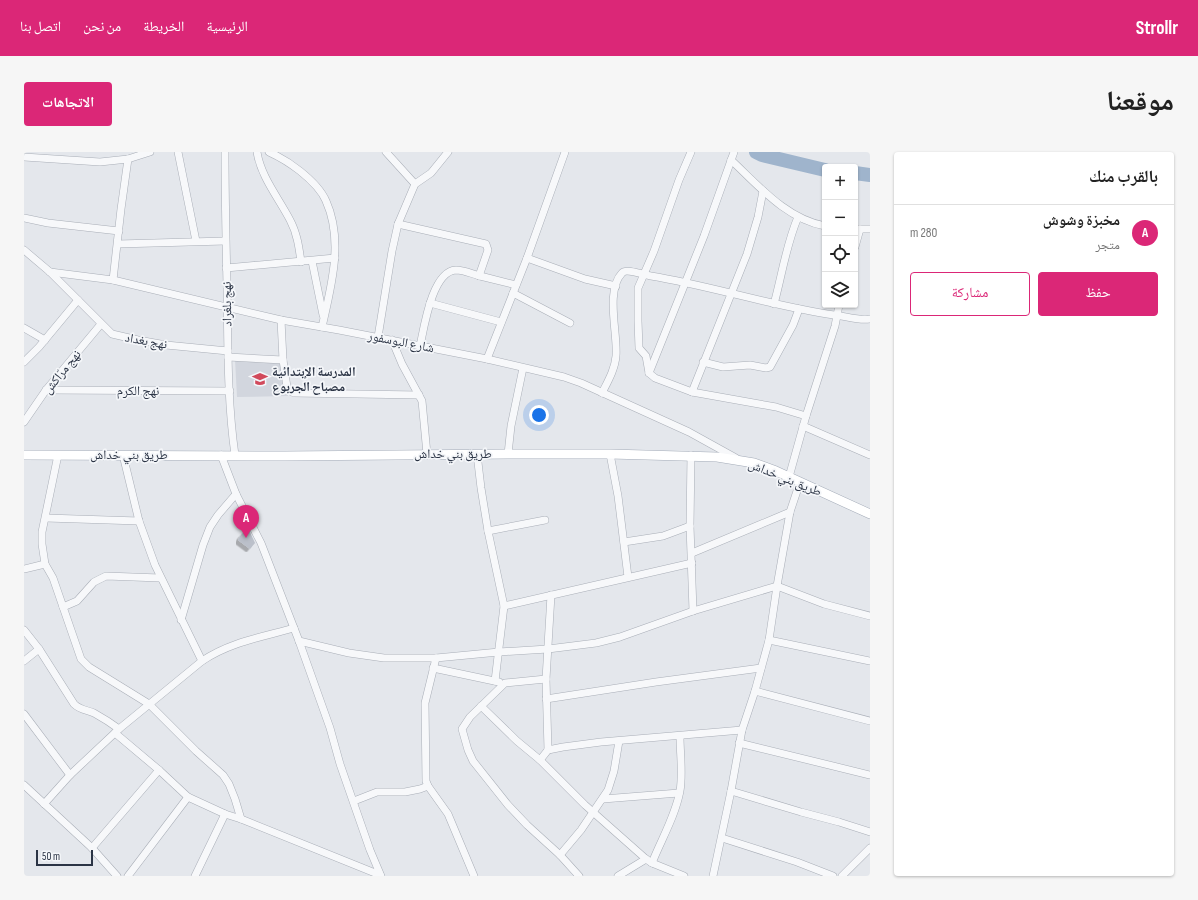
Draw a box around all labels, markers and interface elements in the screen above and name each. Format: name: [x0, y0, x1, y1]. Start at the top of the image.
text: Strollr: [1136, 17, 1178, 40]
text: اتصل بنا: [20, 18, 61, 35]
text: من نحن: [83, 18, 121, 35]
text: الخريطة: [143, 18, 184, 35]
text: الرئيسية: [206, 18, 248, 35]
button: الاتجاهات: [24, 82, 112, 126]
text: موقعنا: [1106, 85, 1174, 118]
map controls: [822, 164, 858, 308]
button: +: [822, 164, 858, 200]
text: بالقرب منك: [1089, 167, 1158, 187]
button: −: [822, 200, 858, 236]
text: مخبزة وشوش: [1043, 211, 1120, 230]
text: 280 m: [910, 225, 937, 241]
text: A: [1142, 225, 1148, 241]
button: locate: [822, 236, 858, 272]
text: متجر: [1095, 237, 1120, 253]
button: layers: [822, 272, 858, 308]
button: مشاركة: [910, 272, 1030, 316]
button: حفظ: [1038, 272, 1158, 316]
street label: نهج بلغراد: [219, 281, 236, 327]
street label: شارع البوسفور: [365, 328, 436, 357]
street label: نهج بغداد: [123, 329, 168, 354]
street label: نهج مرّاكش: [39, 347, 85, 398]
place label: المدرسة الإبتدائية مصباح الجربوع: [272, 364, 356, 396]
school or university icon: المدرسة الإبتدائية مصباح الجربوع: [251, 370, 269, 388]
street label: نهج الكرم: [117, 383, 159, 400]
your location: [529, 405, 549, 425]
street label: طريق بني خداش: [414, 446, 492, 464]
street label: طريق بني خداش: [90, 447, 168, 465]
street label: طريق بني خداش: [745, 456, 824, 502]
pin: A: [233, 505, 259, 538]
scale bar: [36, 848, 93, 867]
text: 50 m: [42, 850, 60, 863]

